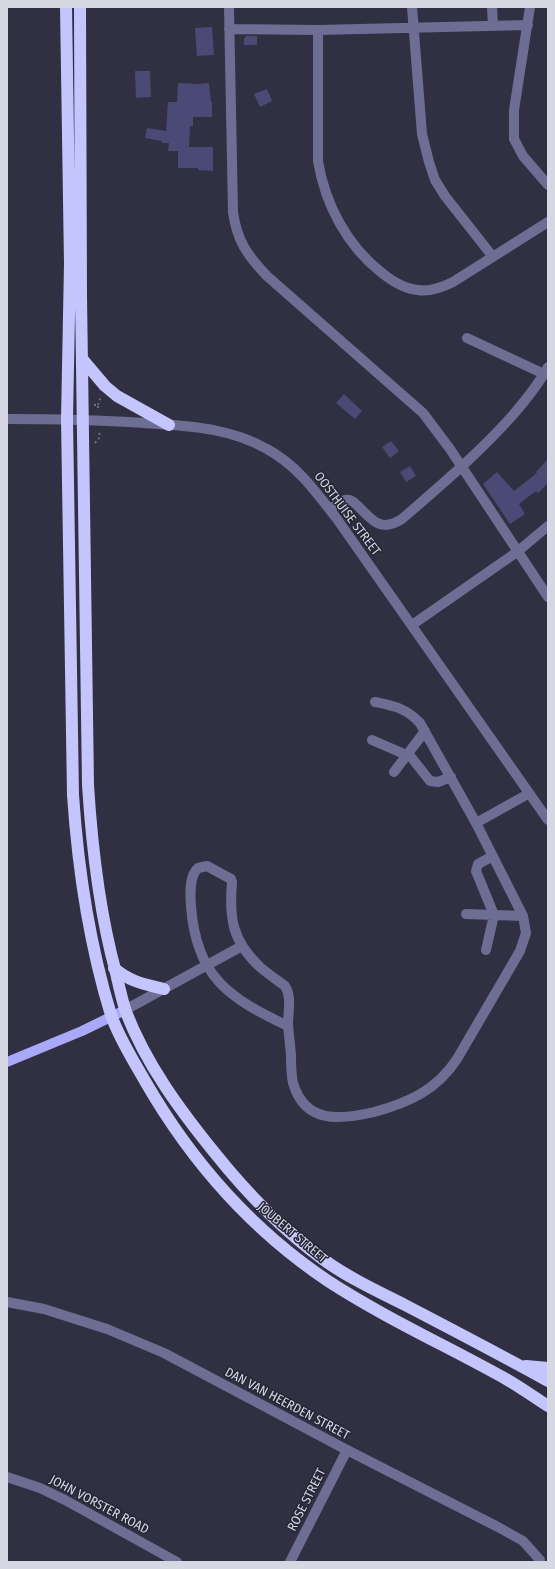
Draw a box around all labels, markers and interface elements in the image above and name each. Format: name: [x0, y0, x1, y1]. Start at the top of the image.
street label: OOSTHUISE STREET: [311, 469, 383, 559]
street label: JOUBERT STREET: [254, 1199, 330, 1267]
street label: DAN VAN HEERDEN STREET: [222, 1365, 352, 1443]
street label: ROSE STREET: [285, 1466, 329, 1534]
street label: JOHN VORSTER ROAD: [47, 1472, 151, 1538]

